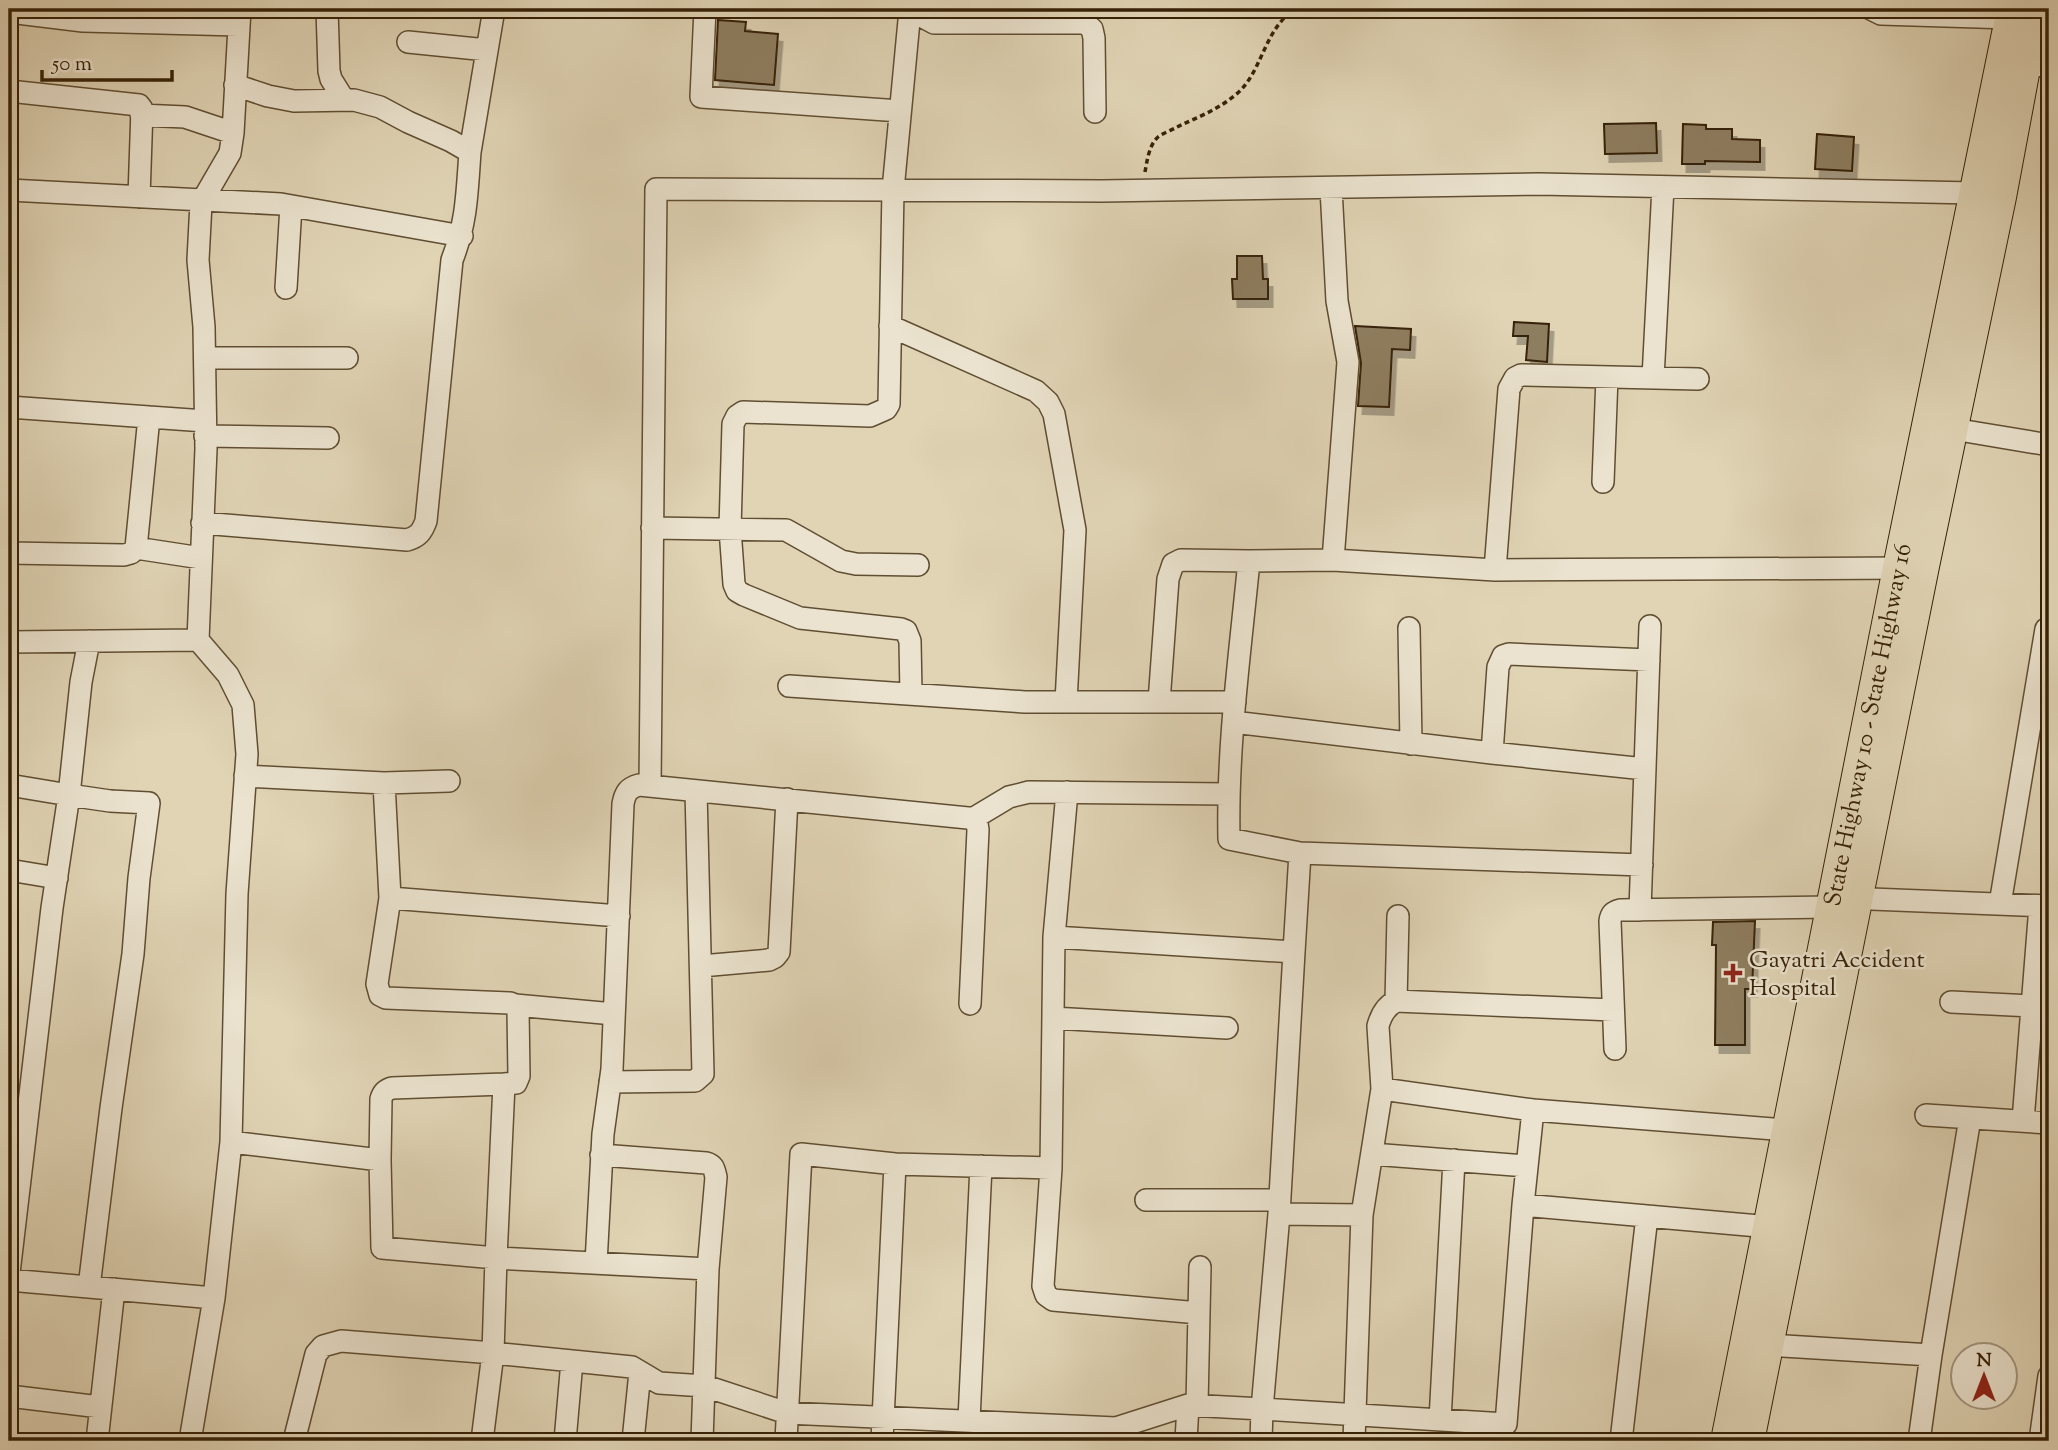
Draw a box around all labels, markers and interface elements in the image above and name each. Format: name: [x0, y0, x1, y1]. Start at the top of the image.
scale bar: [42, 38, 172, 82]
text: 50 m: [51, 50, 92, 80]
street label: State Highway 10 - State Highway 16: [1817, 541, 1922, 909]
place label: Gayatri Accident Hospital: [1749, 944, 1925, 1006]
marker: Gayatri Accident Hospital: [1723, 963, 1743, 983]
north arrow: [1950, 1342, 2020, 1412]
text: N: [1976, 1348, 1992, 1375]

